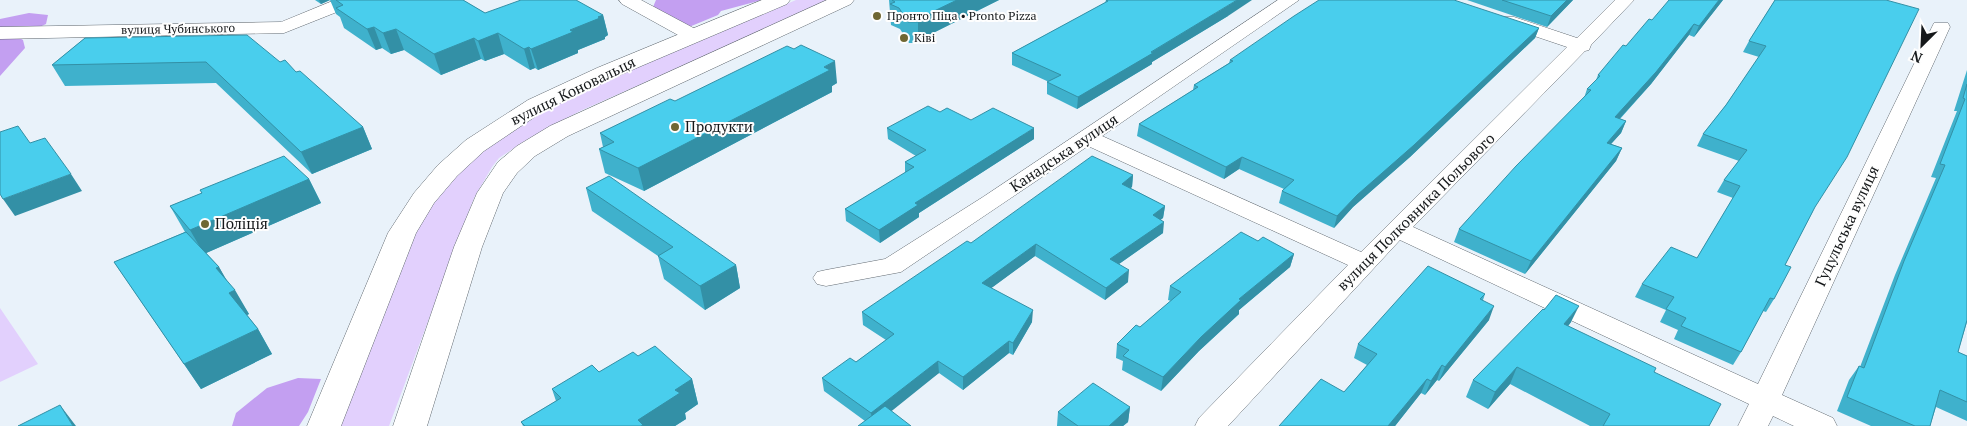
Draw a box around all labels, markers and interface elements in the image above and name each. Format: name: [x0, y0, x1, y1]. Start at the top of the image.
place label: Пронто Піца • Pronto Pizza: [887, 8, 1037, 23]
marker: Пронто Піца • Pronto Pizza: [871, 10, 883, 22]
street label: вулиця Чубинського: [121, 20, 235, 37]
north arrow: [1897, 20, 1947, 70]
place label: Ківі: [914, 30, 936, 45]
marker: Ківі: [898, 32, 910, 44]
text: N: [1907, 46, 1925, 68]
street label: вулиця Коновальця: [507, 51, 638, 129]
street label: Канадська вулиця: [1006, 109, 1121, 196]
place label: Продукти: [685, 116, 753, 136]
marker: Продукти: [669, 121, 681, 133]
street label: вулиця Полковника Польового: [1332, 128, 1499, 295]
street label: Гуцульська вулиця: [1809, 162, 1883, 289]
place label: Поліція: [215, 213, 268, 233]
marker: Поліція: [199, 218, 211, 230]

